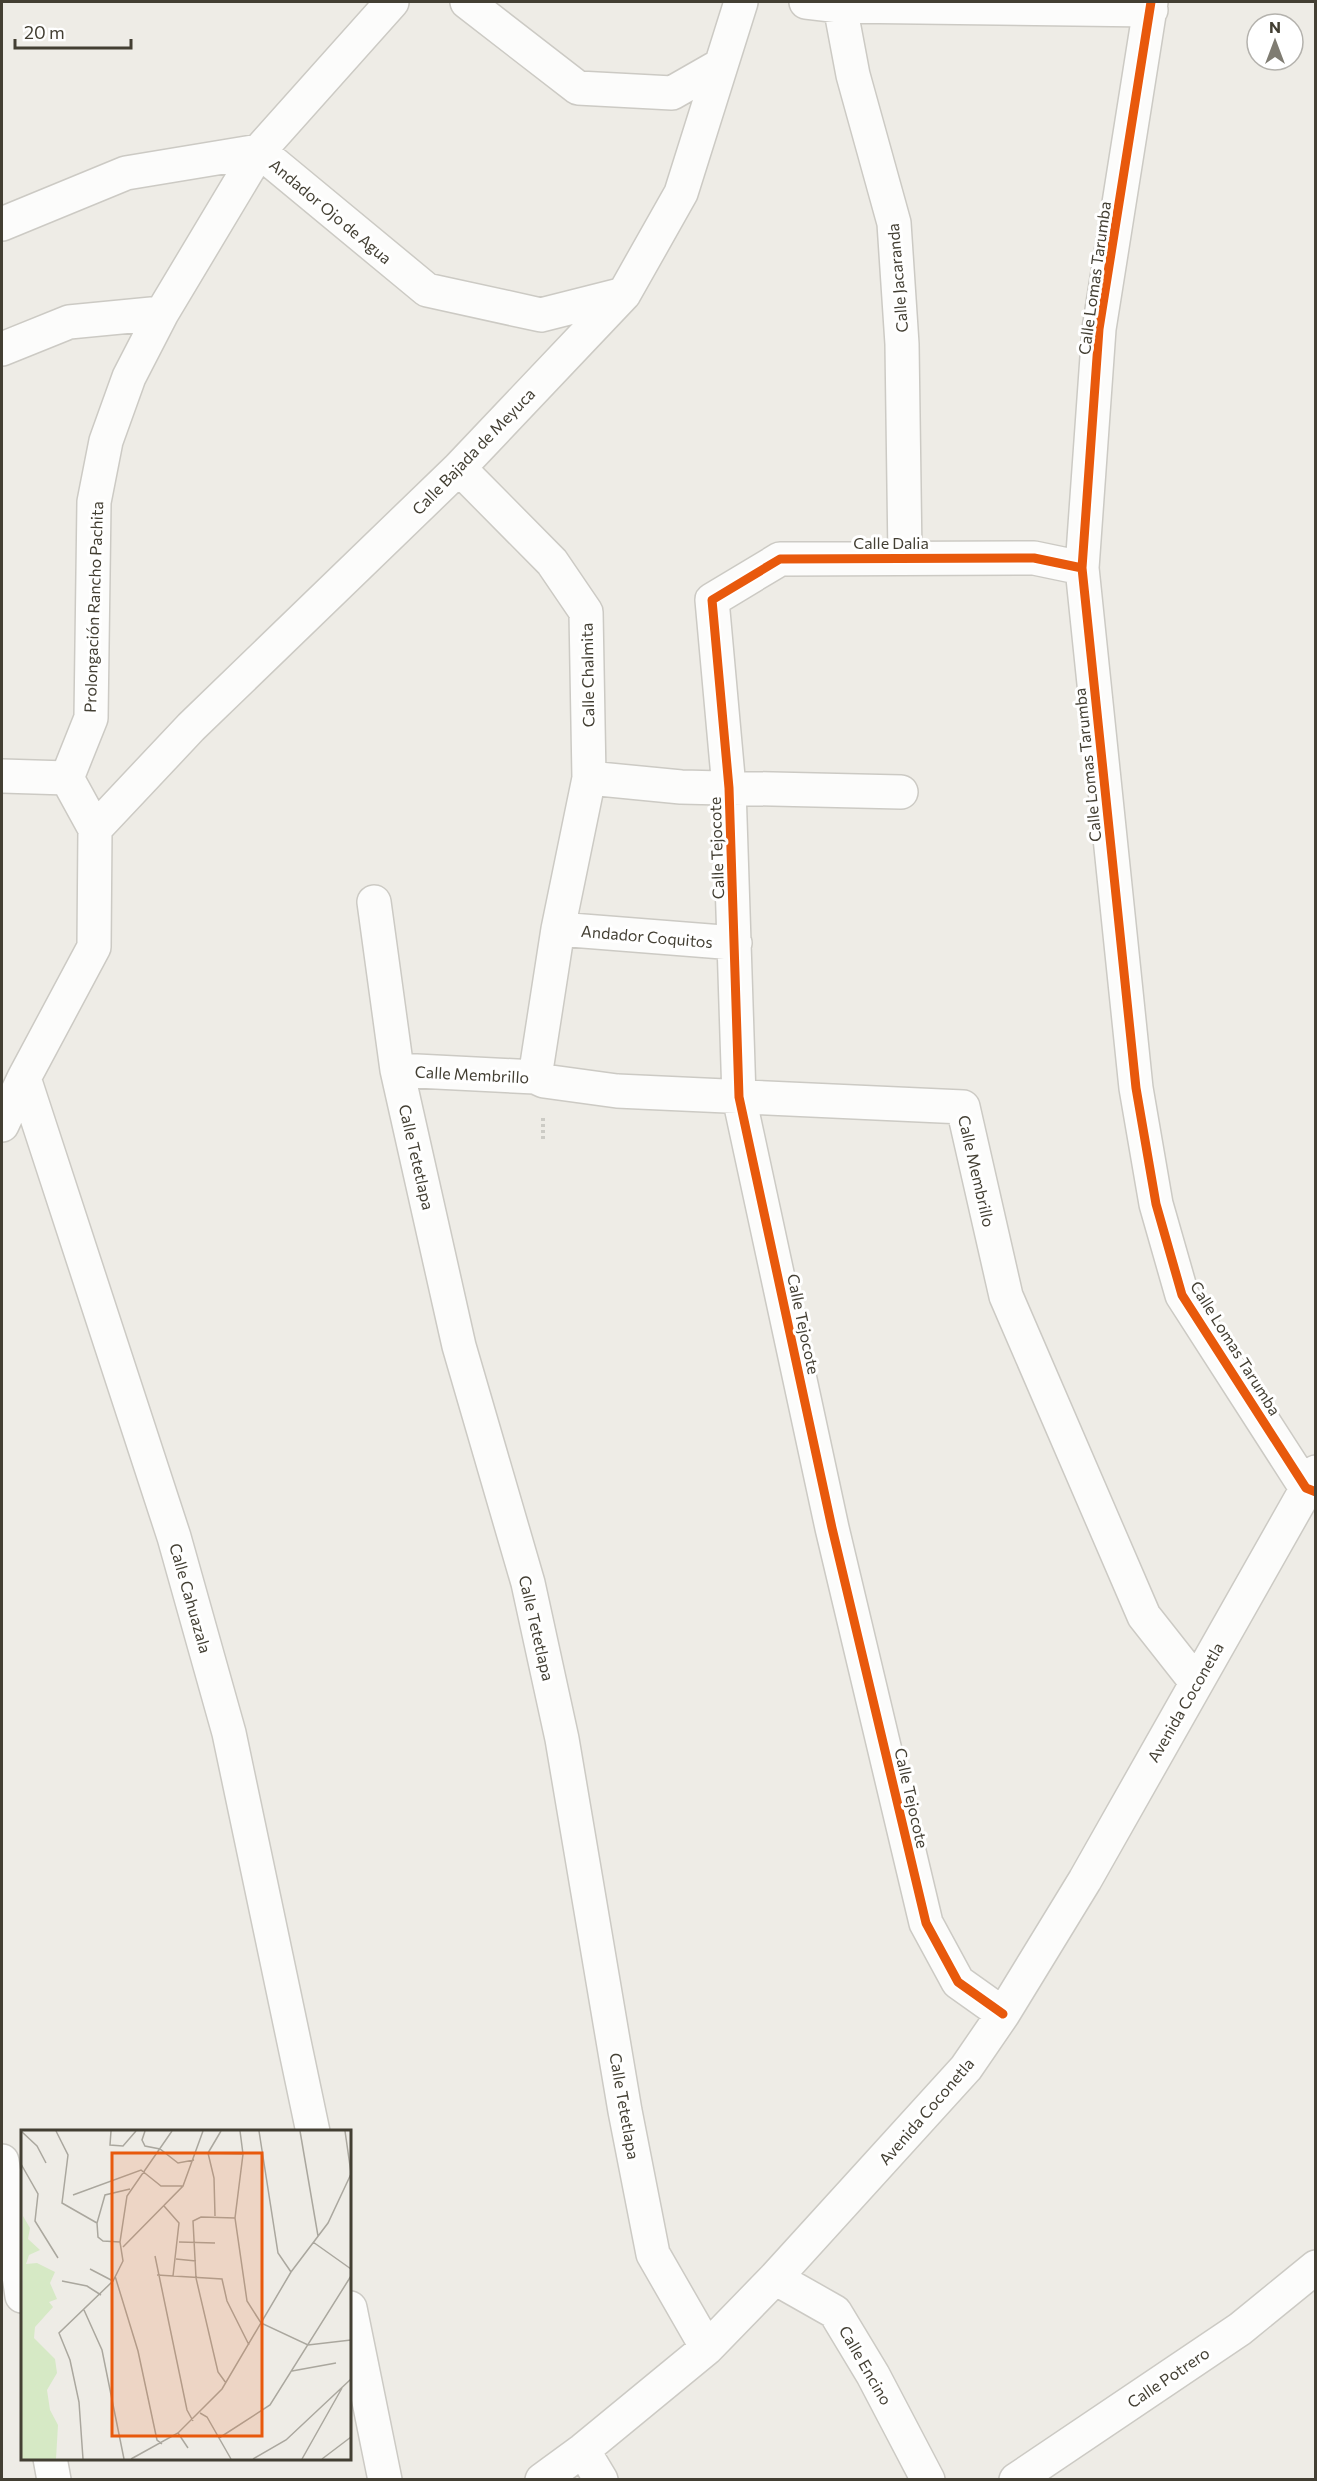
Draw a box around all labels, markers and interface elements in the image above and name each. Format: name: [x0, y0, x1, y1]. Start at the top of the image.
scale bar: [15, 12, 130, 50]
north arrow: [1245, 12, 1305, 72]
text: N: [1269, 17, 1281, 36]
text: 20 m: [24, 21, 65, 43]
street label: Andador Ojo de Agua: [266, 154, 396, 268]
street label: Calle Lomas Tarumba: [1074, 200, 1114, 356]
street label: Calle Jacaranda: [883, 223, 911, 333]
street label: Calle Bajada de Meyuca: [408, 384, 538, 518]
street label: Prolongación Rancho Pachita: [80, 501, 106, 713]
street label: Calle Dalia: [853, 533, 929, 552]
street label: Calle Chalmita: [577, 623, 597, 727]
street label: Calle Lomas Tarumba: [1069, 687, 1105, 843]
street label: Calle Tejocote: [705, 797, 727, 899]
street label: Andador Coquitos: [580, 921, 714, 951]
street label: Calle Membrillo: [414, 1062, 530, 1086]
street label: Calle Tetetlapa: [396, 1102, 438, 1212]
street label: Calle Membrillo: [955, 1113, 999, 1229]
street label: Calle Tejocote: [784, 1272, 824, 1376]
street label: Calle Lomas Tarumba: [1187, 1277, 1285, 1419]
street label: Calle Cahuazala: [166, 1541, 216, 1655]
street label: Calle Tetetlapa: [516, 1573, 558, 1683]
street label: Avenida Coconetla: [1143, 1639, 1227, 1765]
street label: Calle Tejocote: [891, 1746, 933, 1850]
street label: Calle Tetetlapa: [606, 2051, 644, 2161]
street label: Avenida Coconetla: [874, 2054, 978, 2168]
inset map: [21, 2130, 351, 2460]
street label: Calle Encino: [836, 2322, 896, 2408]
street label: Calle Potrero: [1123, 2343, 1213, 2411]

